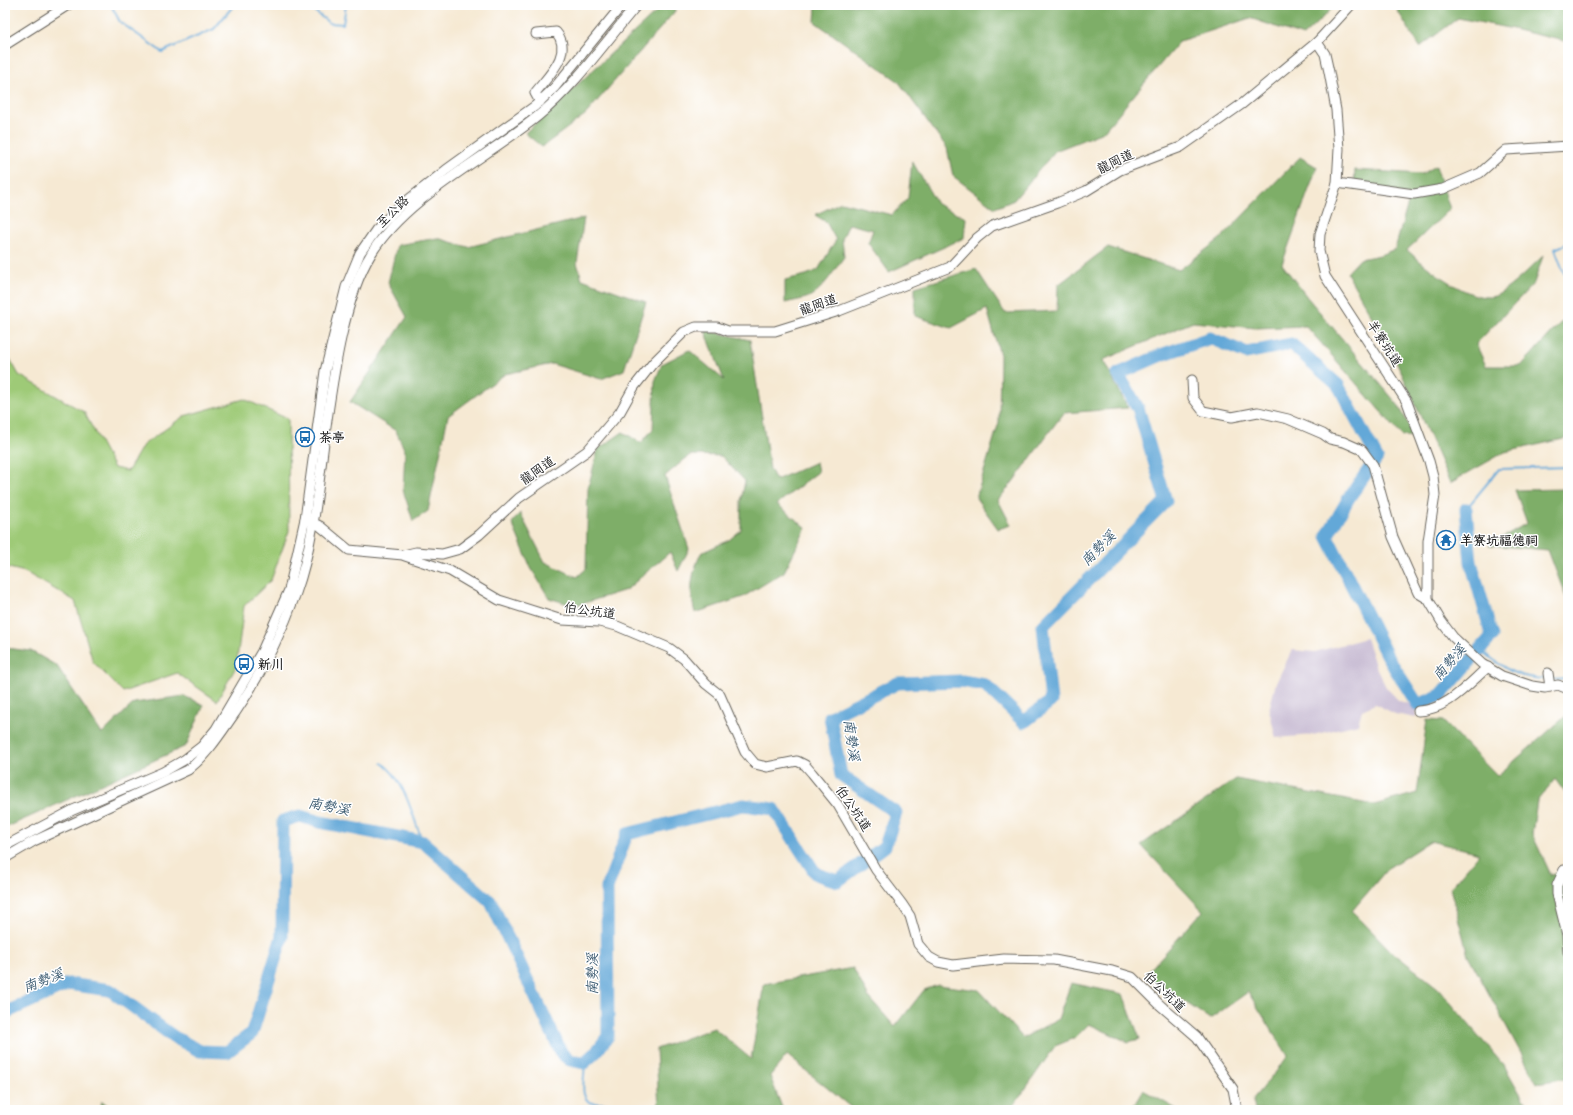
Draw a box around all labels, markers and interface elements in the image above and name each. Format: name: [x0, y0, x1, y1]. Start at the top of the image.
street label: 龍岡道: [1094, 146, 1136, 177]
street label: 至公路: [373, 192, 412, 230]
street label: 龍岡道: [797, 291, 839, 318]
street label: 羊寮坑道: [1364, 317, 1405, 369]
bus stop icon: 茶亭: [294, 426, 316, 448]
place label: 茶亭: [319, 430, 345, 445]
street label: 龍岡道: [517, 453, 558, 488]
water label: 南勢溪: [1077, 527, 1120, 569]
temple icon: 羊寮坑福德祠: [1435, 529, 1457, 551]
place label: 羊寮坑福德祠: [1460, 533, 1538, 548]
street label: 伯公坑道: [563, 599, 617, 622]
water label: 南勢溪: [1429, 640, 1470, 684]
bus stop icon: 新川: [233, 653, 255, 675]
place label: 新川: [258, 657, 284, 672]
water label: 南勢溪: [840, 718, 863, 763]
street label: 伯公坑道: [833, 783, 874, 834]
water label: 南勢溪: [307, 794, 352, 819]
water label: 南勢溪: [584, 952, 601, 995]
water label: 南勢溪: [21, 965, 67, 996]
street label: 伯公坑道: [1141, 968, 1189, 1015]

